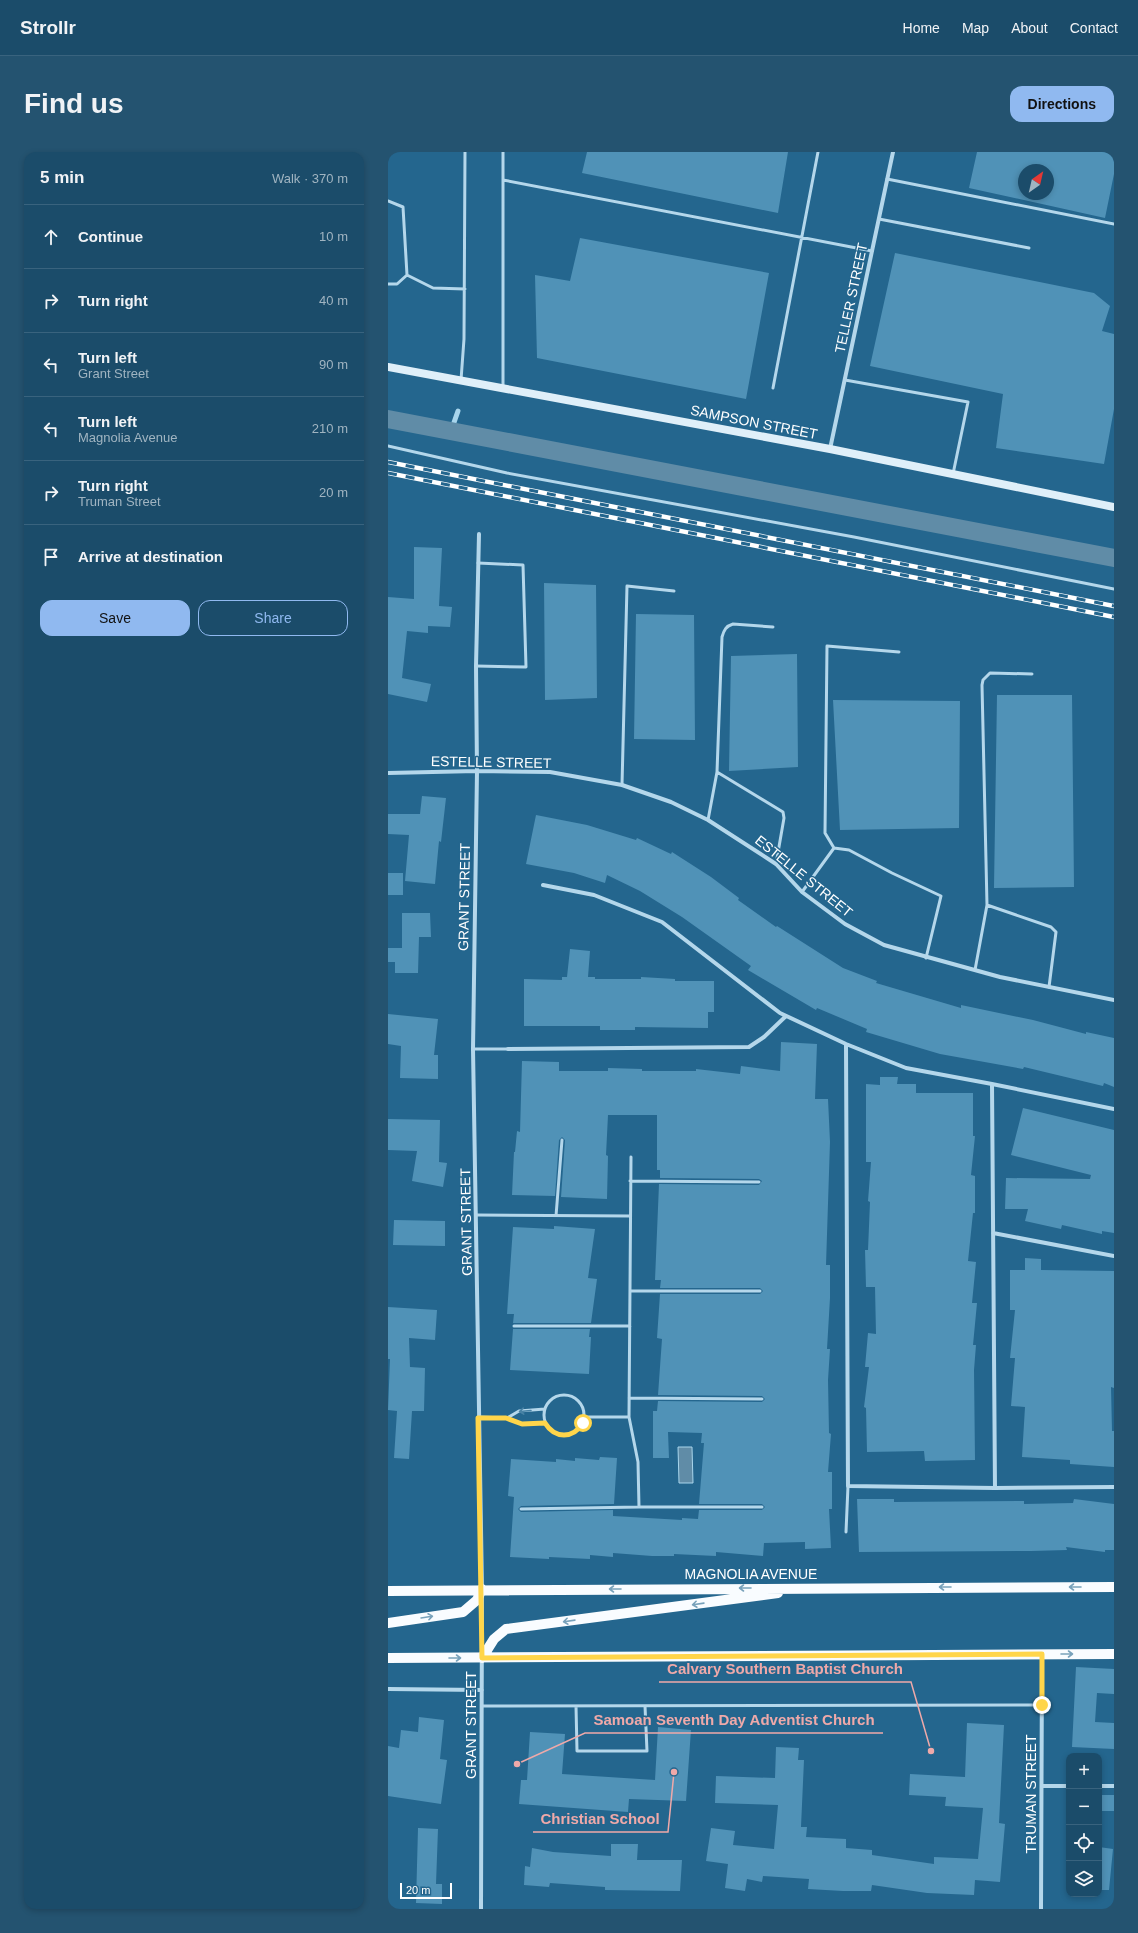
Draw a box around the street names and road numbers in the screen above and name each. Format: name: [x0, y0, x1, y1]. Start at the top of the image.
street label: TELLER STREET: [832, 241, 871, 354]
street label: SAMPSON STREET: [689, 402, 819, 442]
street label: ESTELLE STREET: [431, 753, 552, 771]
street label: ESTELLE STREET: [752, 832, 856, 920]
street label: GRANT STREET: [455, 842, 473, 951]
street label: GRANT STREET: [457, 1167, 475, 1276]
street label: MAGNOLIA AVENUE: [685, 1566, 817, 1582]
street label: GRANT STREET: [463, 1671, 479, 1779]
street label: TRUMAN STREET: [1023, 1734, 1039, 1854]

